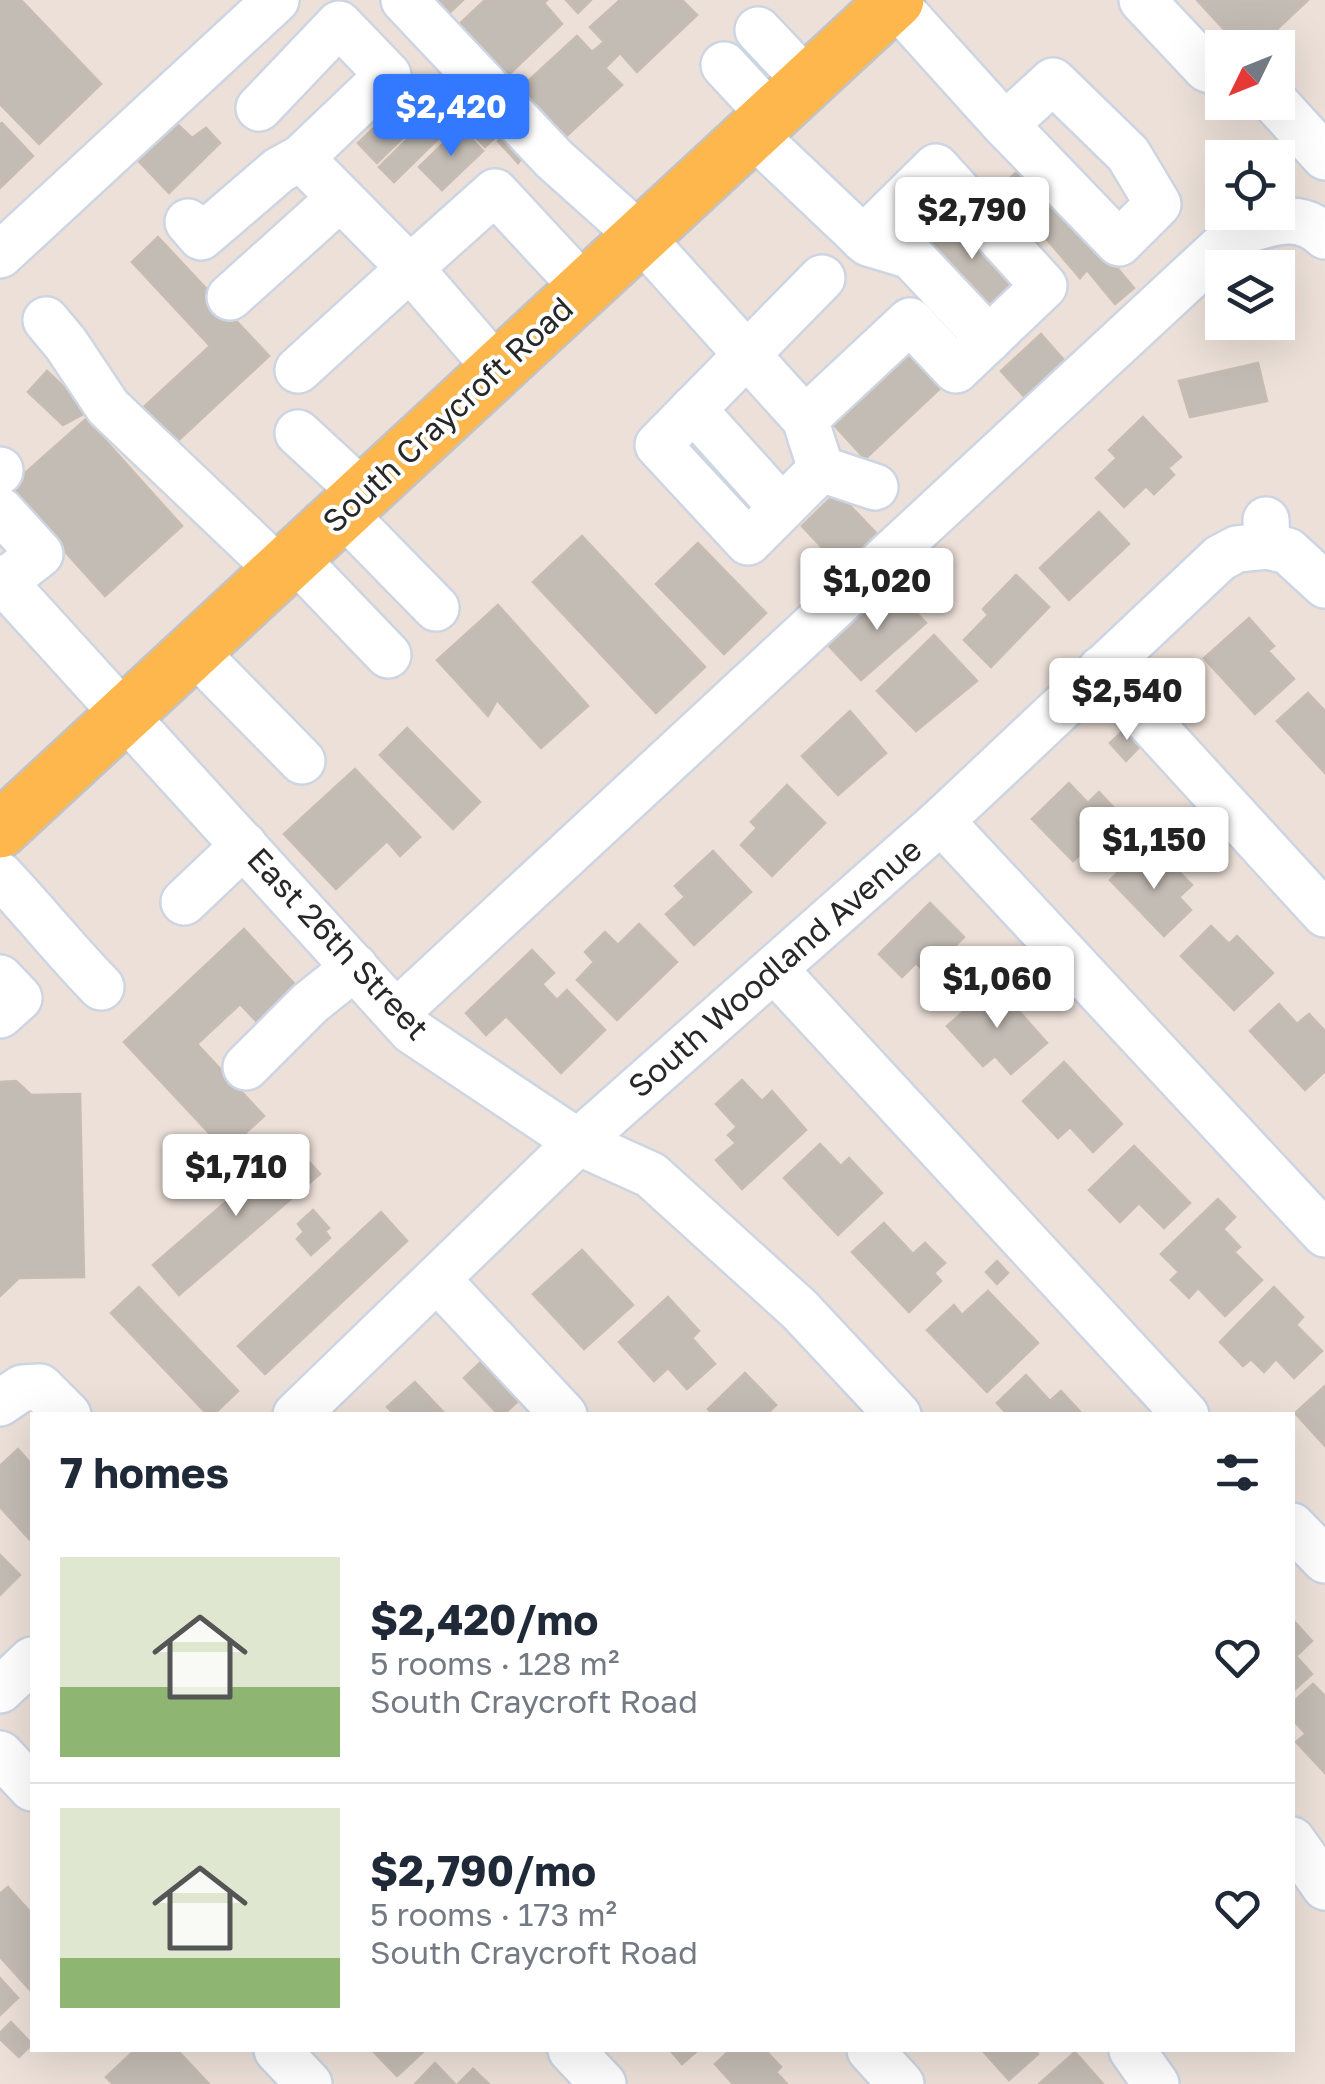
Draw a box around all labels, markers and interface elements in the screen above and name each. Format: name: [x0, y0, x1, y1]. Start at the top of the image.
north arrow: [1205, 30, 1295, 120]
map controls: [1205, 30, 1295, 340]
pin: $2,420: [370, 74, 532, 159]
text: $2,420: [395, 87, 507, 125]
button: locate: [1205, 140, 1295, 230]
pin: $2,790: [891, 177, 1053, 262]
text: $2,790: [917, 190, 1027, 228]
button: layers: [1205, 250, 1295, 340]
street label: South Craycroft Road: [314, 289, 580, 540]
pin: $1,020: [796, 548, 958, 633]
text: $1,020: [822, 561, 932, 599]
pin: $2,540: [1046, 658, 1208, 743]
text: $2,540: [1071, 671, 1183, 709]
pin: $1,150: [1073, 807, 1235, 892]
text: $1,150: [1102, 820, 1206, 858]
street label: South Woodland Avenue: [620, 830, 929, 1105]
street label: East 26th Street: [240, 840, 437, 1047]
pin: $1,060: [916, 946, 1078, 1031]
text: $1,060: [942, 959, 1052, 997]
pin: $1,710: [155, 1134, 317, 1219]
text: $1,710: [185, 1147, 287, 1185]
icon: filters: [1210, 1445, 1265, 1500]
text: 7 homes: [60, 1447, 229, 1497]
text: $2,420/mo: [370, 1594, 598, 1644]
icon: home: [140, 1597, 260, 1717]
icon: heart: [1210, 1630, 1265, 1685]
text: 5 rooms · 128 m²: [370, 1644, 619, 1682]
text: South Craycroft Road: [370, 1682, 698, 1720]
text: $2,790/mo: [370, 1845, 596, 1895]
icon: home: [140, 1848, 260, 1968]
icon: heart: [1210, 1881, 1265, 1936]
text: 5 rooms · 173 m²: [370, 1895, 617, 1933]
text: South Craycroft Road: [370, 1933, 698, 1971]

